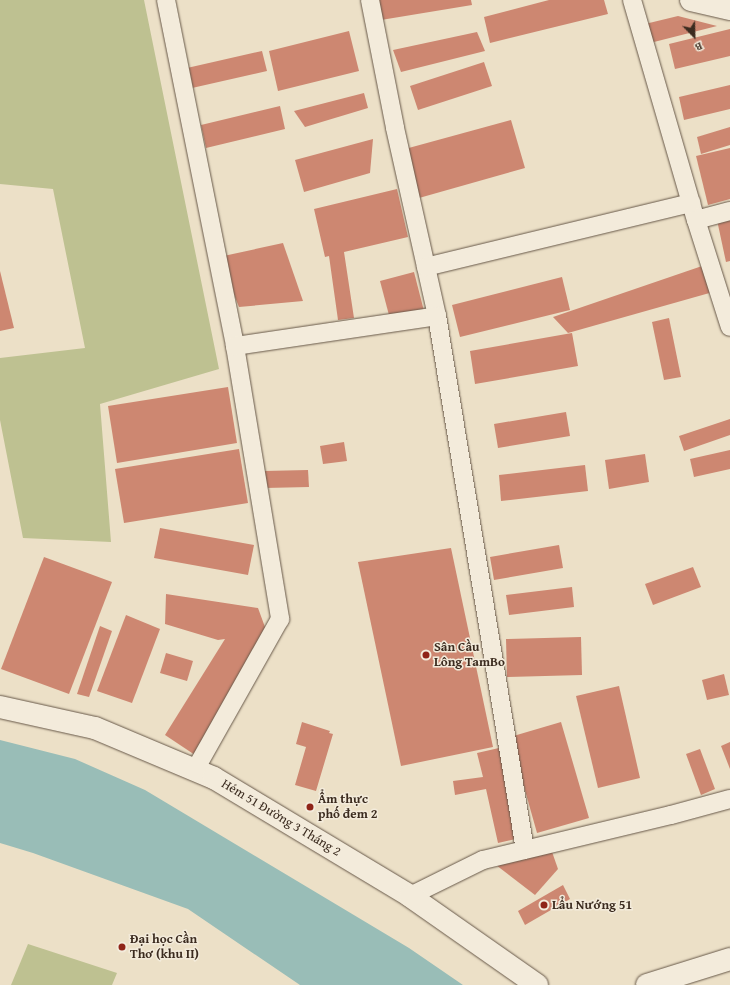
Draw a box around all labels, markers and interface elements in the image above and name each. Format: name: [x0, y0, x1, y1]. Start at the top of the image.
north arrow: [674, 16, 714, 56]
text: B: [692, 38, 705, 56]
place label: Sân Cầu Lông TamBo: [434, 640, 505, 671]
marker: Sân Cầu Lông TamBo: [421, 650, 431, 660]
street label: Hẻm 51 Đường 3 Tháng 2: [219, 776, 343, 860]
place label: Ẩm thực phố đem 2: [318, 792, 377, 823]
marker: Ẩm thực phố đem 2: [305, 802, 315, 812]
place label: Lẩu Nướng 51: [552, 897, 632, 913]
marker: Lẩu Nướng 51: [539, 900, 549, 910]
place label: Đại học Cần Thơ (khu II): [130, 932, 199, 963]
marker: Đại học Cần Thơ (khu II): [117, 942, 127, 952]

